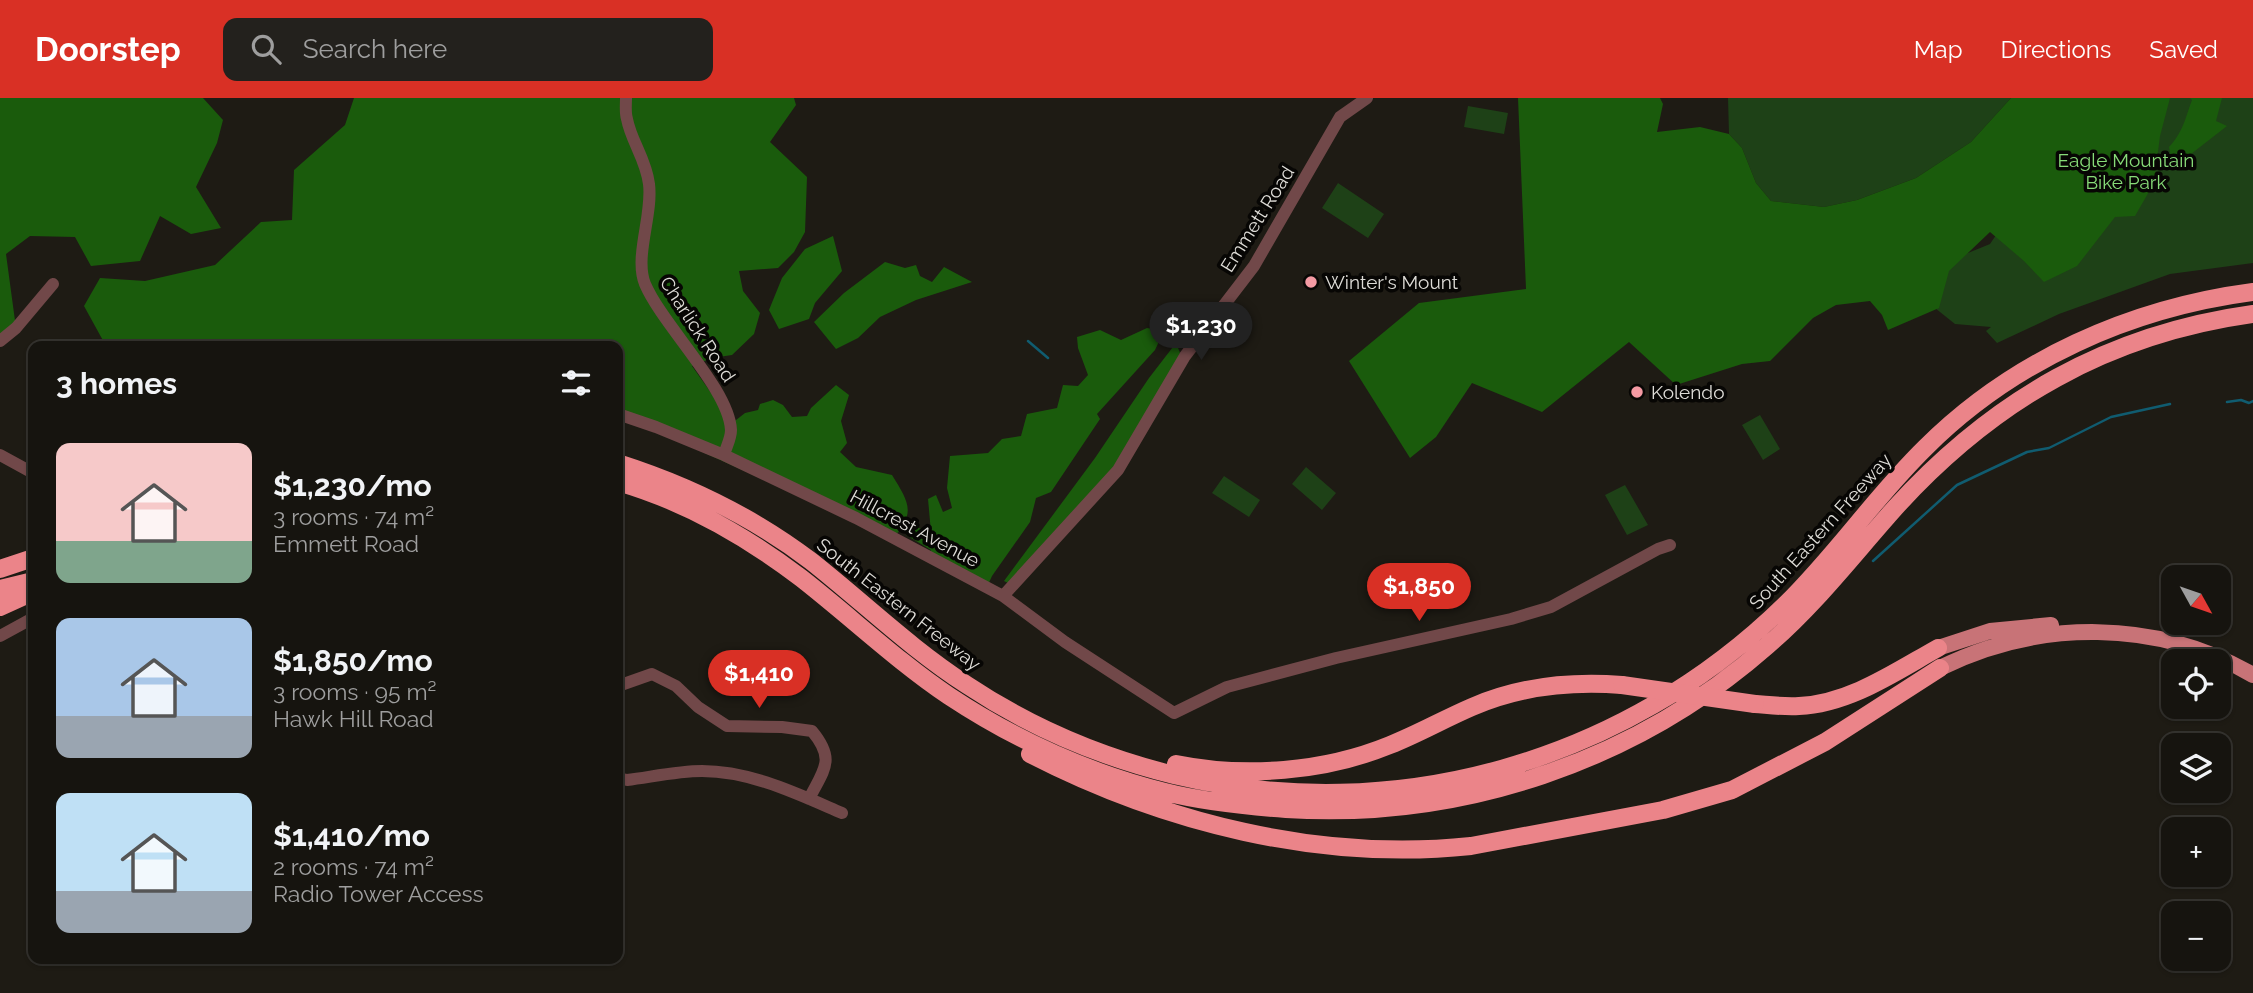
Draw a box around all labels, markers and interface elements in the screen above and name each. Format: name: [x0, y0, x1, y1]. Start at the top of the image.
search box: [223, 18, 713, 81]
text: Doorstep: [35, 30, 181, 69]
icon: search: [247, 30, 285, 68]
text: Search here: [303, 34, 447, 64]
text: Map: [1914, 35, 1963, 64]
text: Directions: [2001, 35, 2111, 64]
text: Saved: [2149, 35, 2218, 64]
park label: Eagle Mountain Bike Park: [2058, 149, 2194, 193]
street label: Emmett Road: [1216, 162, 1298, 276]
place label: Winter's Mount: [1325, 271, 1459, 293]
street label: Charlick Road: [656, 272, 740, 386]
marker: Winter's Mount: [1303, 274, 1319, 290]
pin: $1,230: [1144, 302, 1258, 362]
text: $1,230: [1165, 311, 1237, 338]
icon: filters: [557, 364, 595, 402]
text: 3 homes: [56, 366, 177, 401]
place label: Kolendo: [1651, 381, 1724, 403]
marker: Kolendo: [1629, 384, 1645, 400]
street label: South Eastern Freeway: [1744, 449, 1896, 613]
text: $1,230/mo: [273, 468, 432, 503]
icon: home: [112, 471, 196, 555]
street label: Hillcrest Avenue: [847, 485, 983, 571]
text: 3 rooms · 74 m²: [273, 503, 434, 530]
text: Emmett Road: [273, 530, 419, 557]
street label: South Eastern Freeway: [813, 533, 985, 675]
pin: $1,850: [1362, 564, 1476, 623]
north arrow: [2161, 565, 2231, 635]
map controls: [2161, 565, 2231, 971]
text: $1,850: [1383, 572, 1455, 599]
text: $1,850/mo: [273, 643, 433, 678]
icon: home: [112, 646, 196, 730]
button: locate: [2161, 649, 2231, 719]
pin: $1,410: [702, 650, 816, 710]
text: $1,410: [724, 659, 794, 686]
text: 3 rooms · 95 m²: [273, 678, 436, 705]
text: Hawk Hill Road: [273, 705, 434, 732]
button: layers: [2161, 733, 2231, 803]
button: +: [2161, 817, 2231, 887]
text: $1,410/mo: [273, 818, 430, 853]
icon: home: [112, 821, 196, 905]
text: 2 rooms · 74 m²: [273, 853, 434, 880]
text: Radio Tower Access: [273, 880, 484, 907]
button: −: [2161, 901, 2231, 971]

